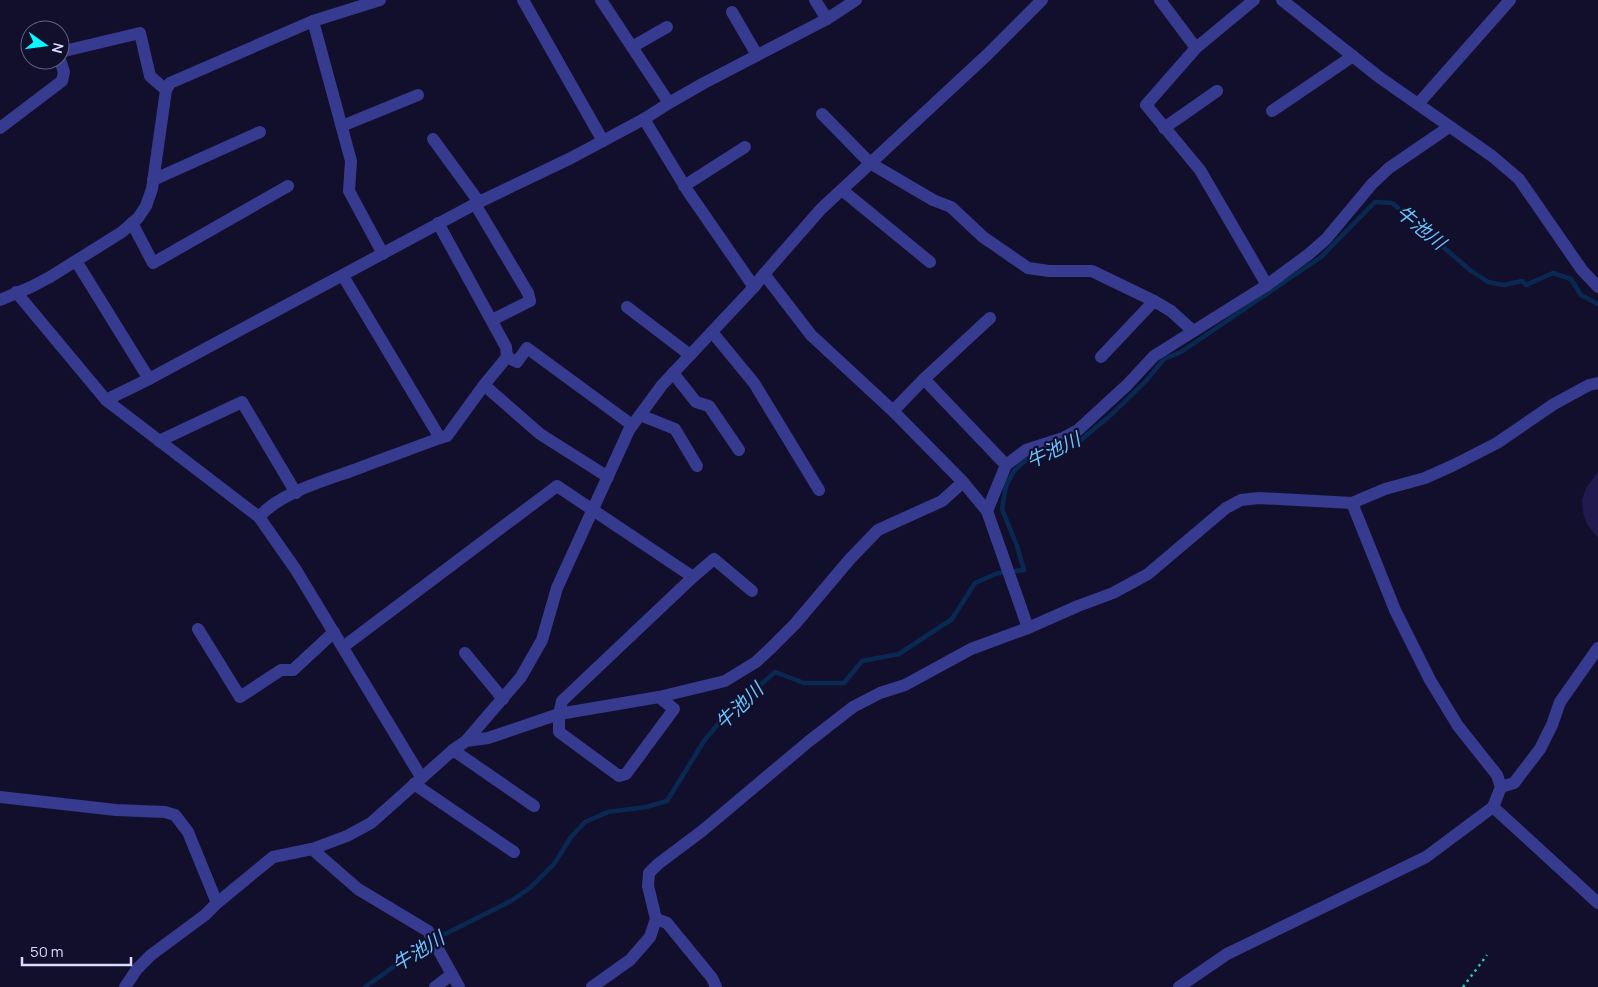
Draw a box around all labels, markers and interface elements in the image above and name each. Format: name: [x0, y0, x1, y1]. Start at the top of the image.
north arrow: [20, 20, 70, 70]
text: N: [48, 41, 69, 55]
water label: 牛池川: [1391, 199, 1453, 256]
water label: 牛池川: [1022, 425, 1086, 474]
water label: 牛池川: [709, 675, 770, 735]
water label: 牛池川: [387, 924, 451, 977]
scale bar: [22, 934, 131, 966]
text: 50 m: [30, 941, 64, 962]

